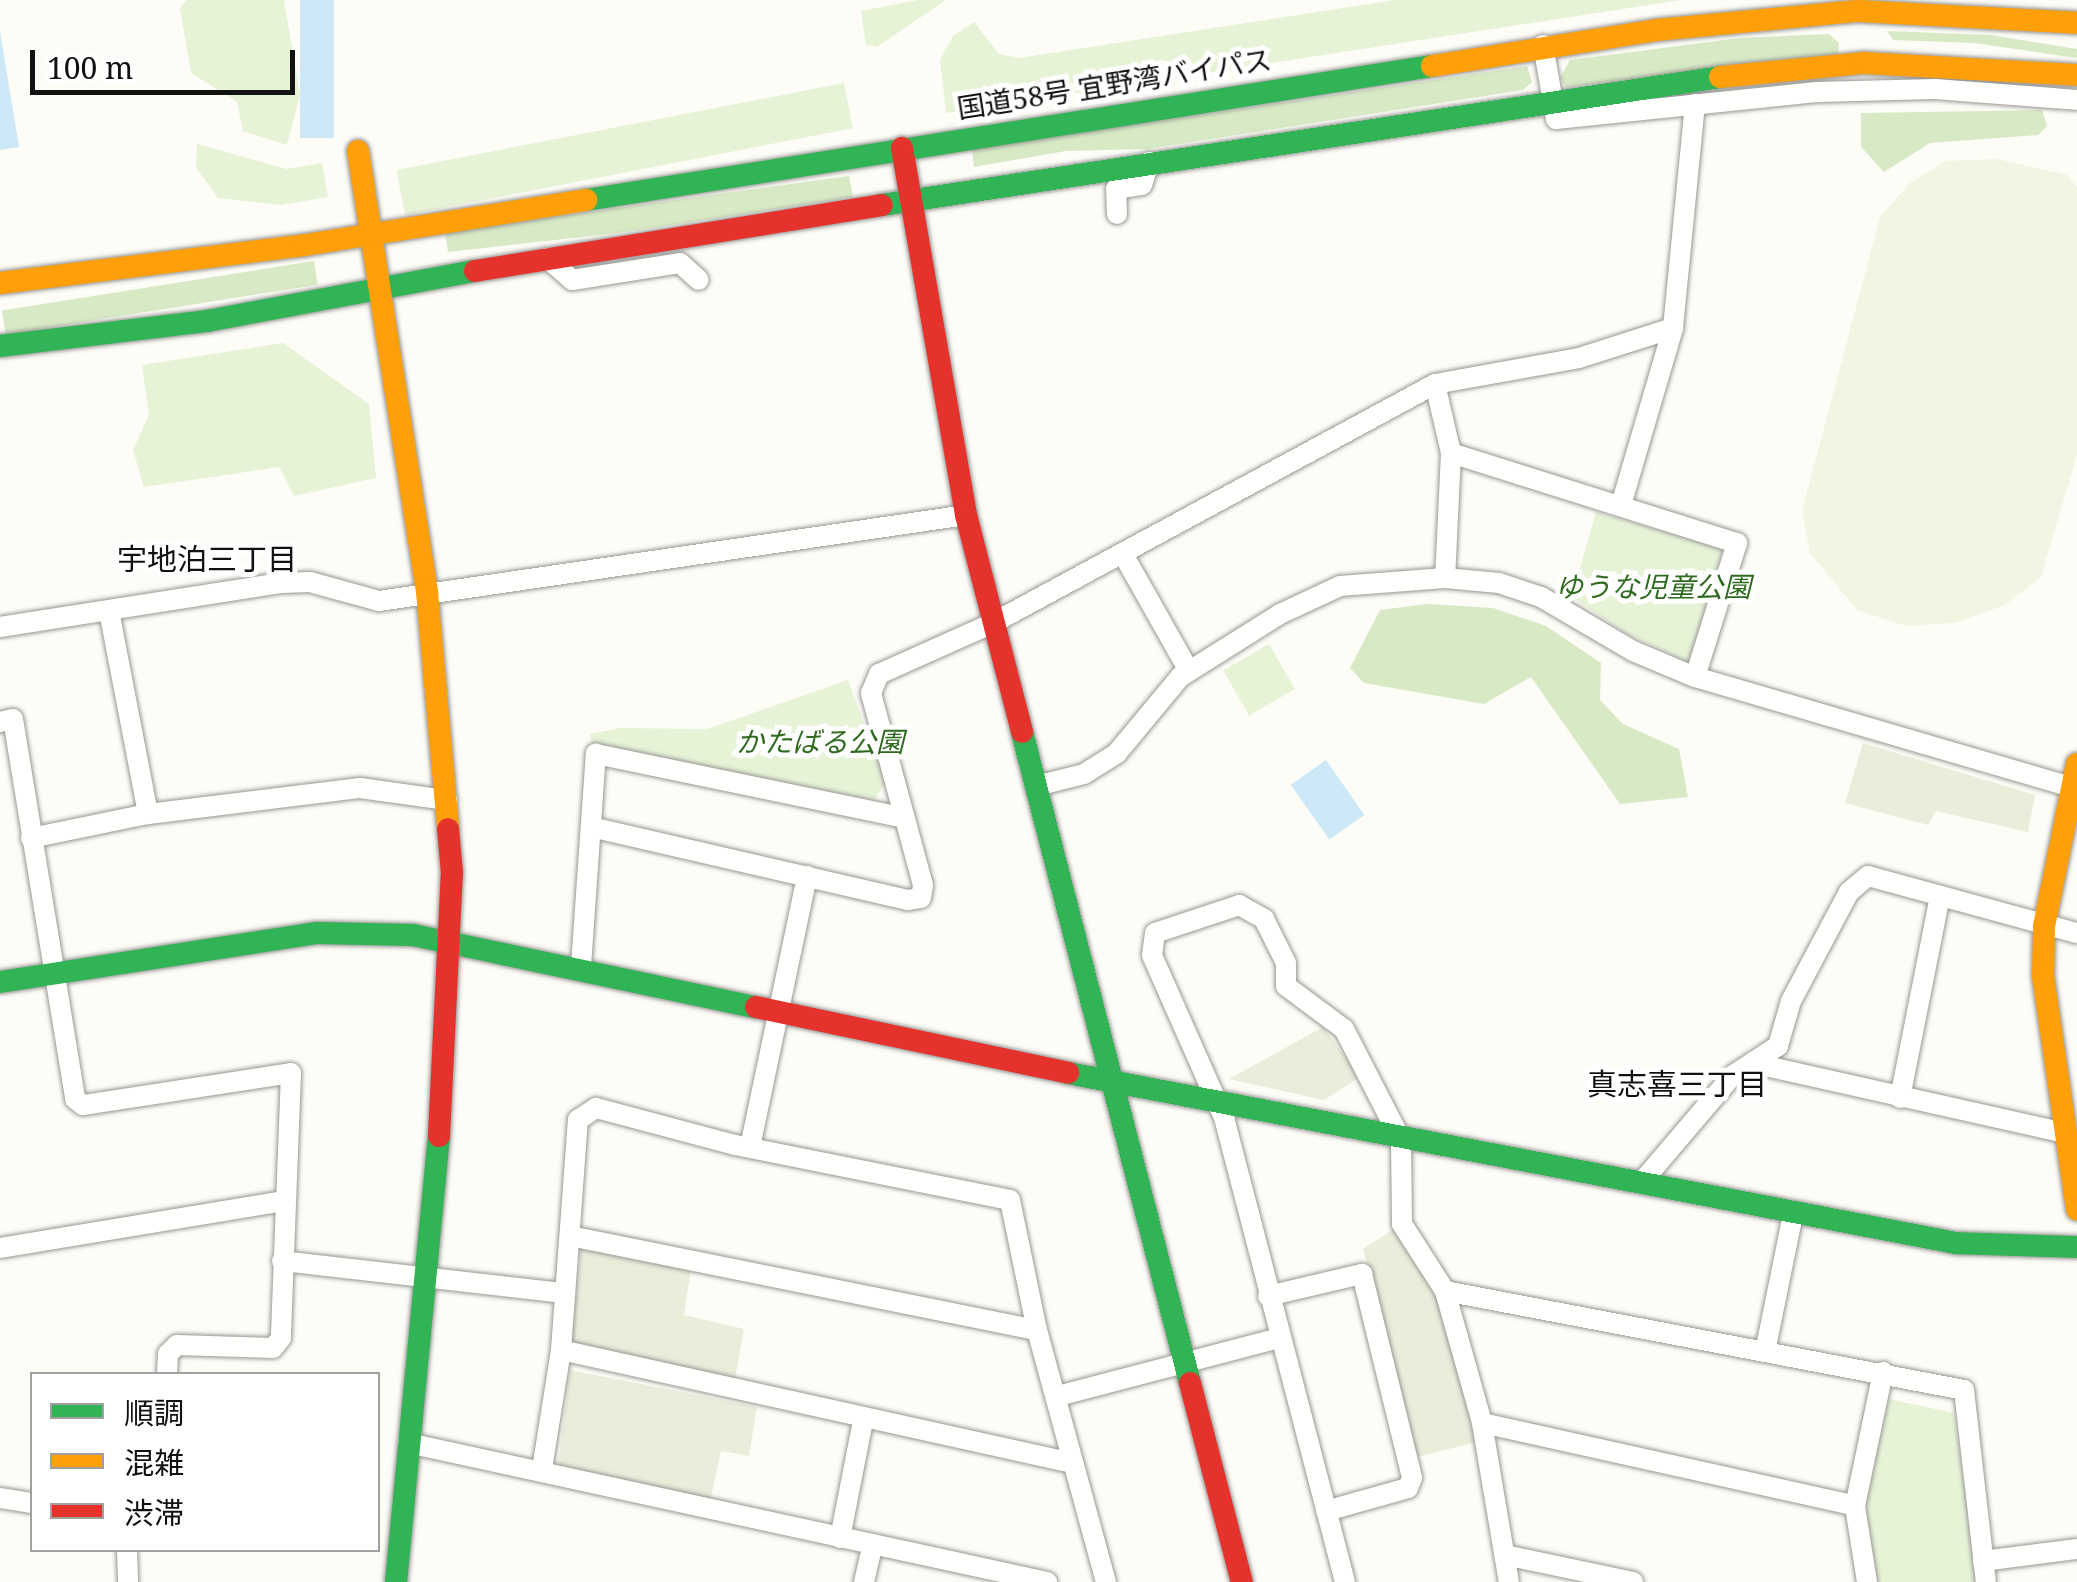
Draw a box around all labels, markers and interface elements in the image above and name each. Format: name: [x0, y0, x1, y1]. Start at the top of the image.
scale bar: [35, 30, 300, 92]
street label: 国道58号 宜野湾バイパス: [954, 41, 1274, 125]
text: 100 m: [47, 47, 133, 88]
district label: 宇地泊三丁目: [117, 541, 297, 577]
park label: ゆうな児童公園: [1555, 569, 1751, 603]
park label: かたばる公園: [736, 724, 904, 758]
district label: 真志喜三丁目: [1587, 1066, 1767, 1102]
legend: [30, 1372, 380, 1552]
text: 順調: [124, 1392, 184, 1433]
text: 混雑: [124, 1442, 184, 1483]
text: 渋滞: [124, 1492, 184, 1533]

